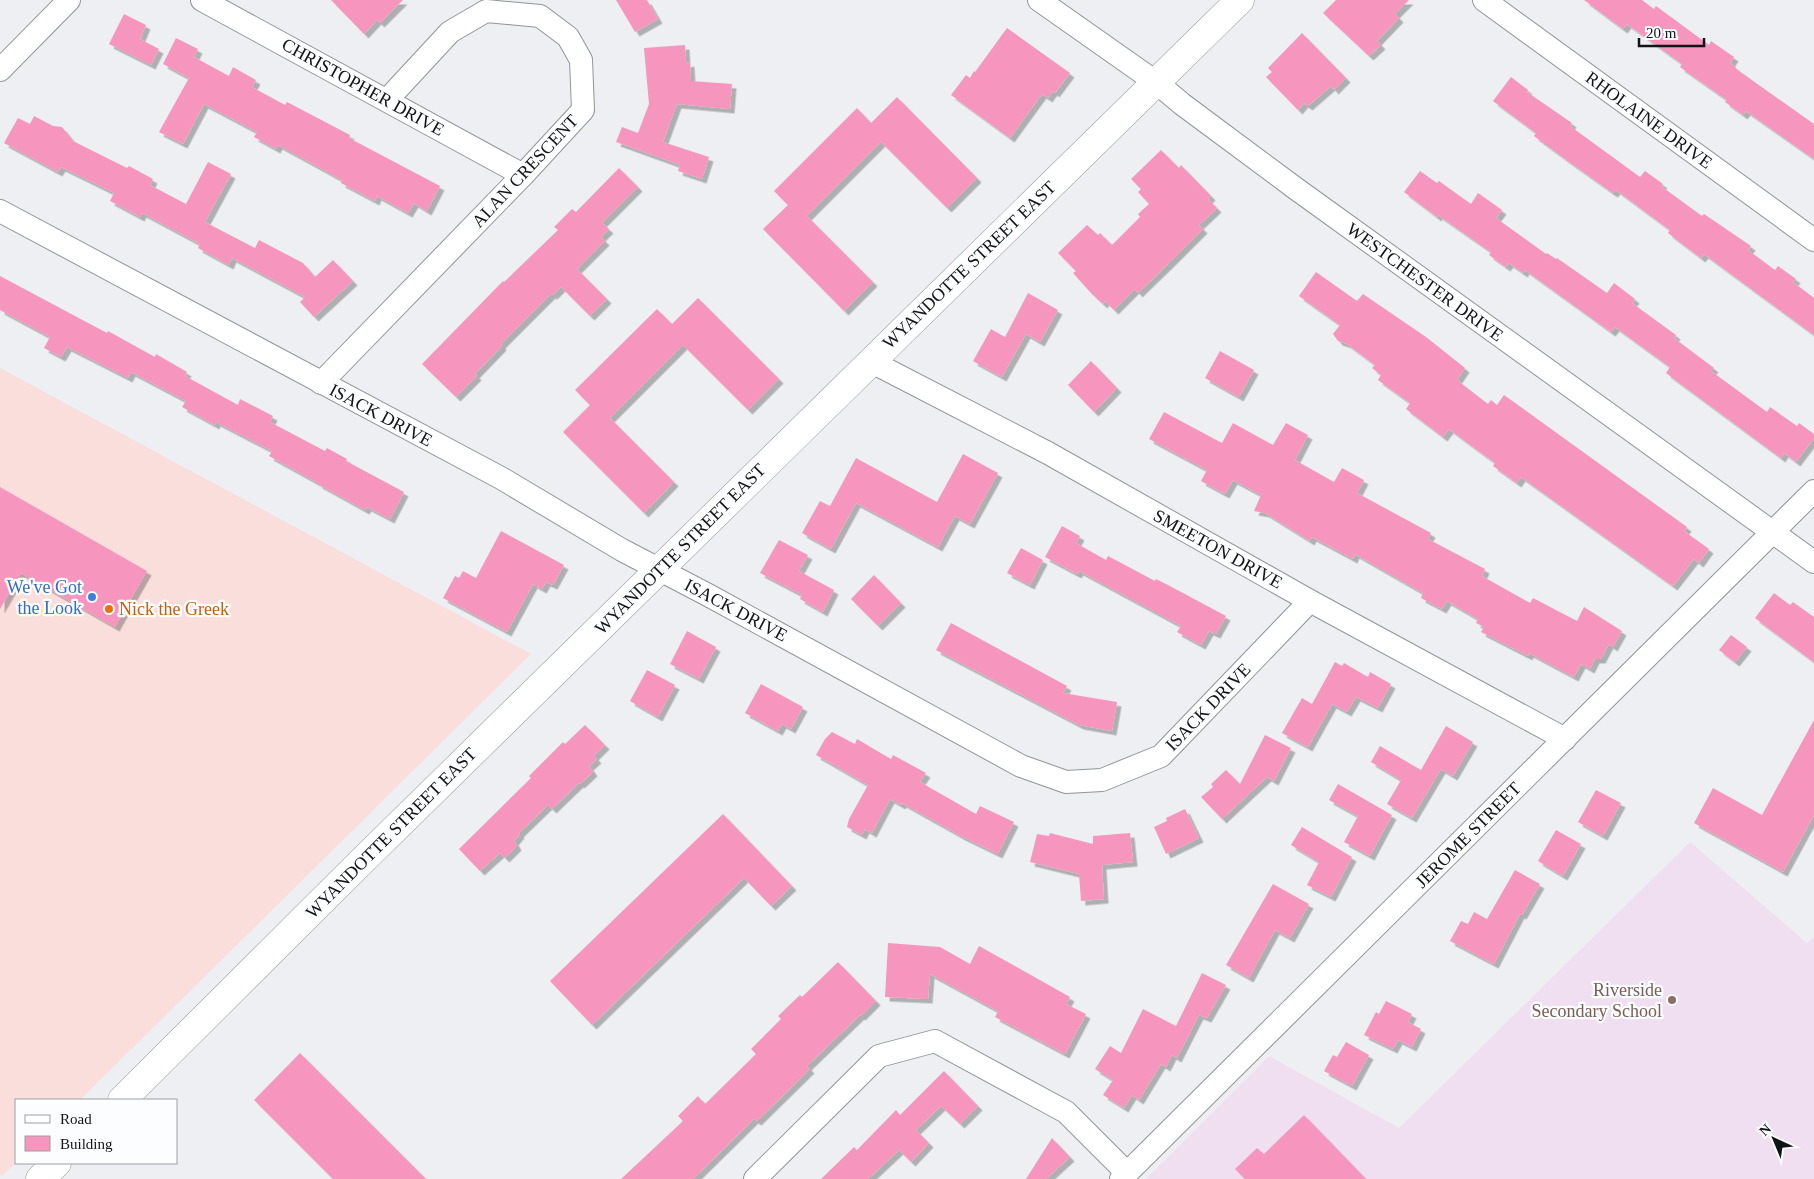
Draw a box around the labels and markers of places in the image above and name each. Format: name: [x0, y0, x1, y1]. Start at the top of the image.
place label: We've Got the Look: [7, 577, 82, 618]
marker: We've Got the Look: [86, 591, 98, 603]
place label: Nick the Greek: [119, 599, 229, 619]
marker: Nick the Greek: [103, 603, 115, 615]
place label: Riverside Secondary School: [1532, 980, 1662, 1021]
marker: Riverside Secondary School: [1666, 994, 1678, 1006]

